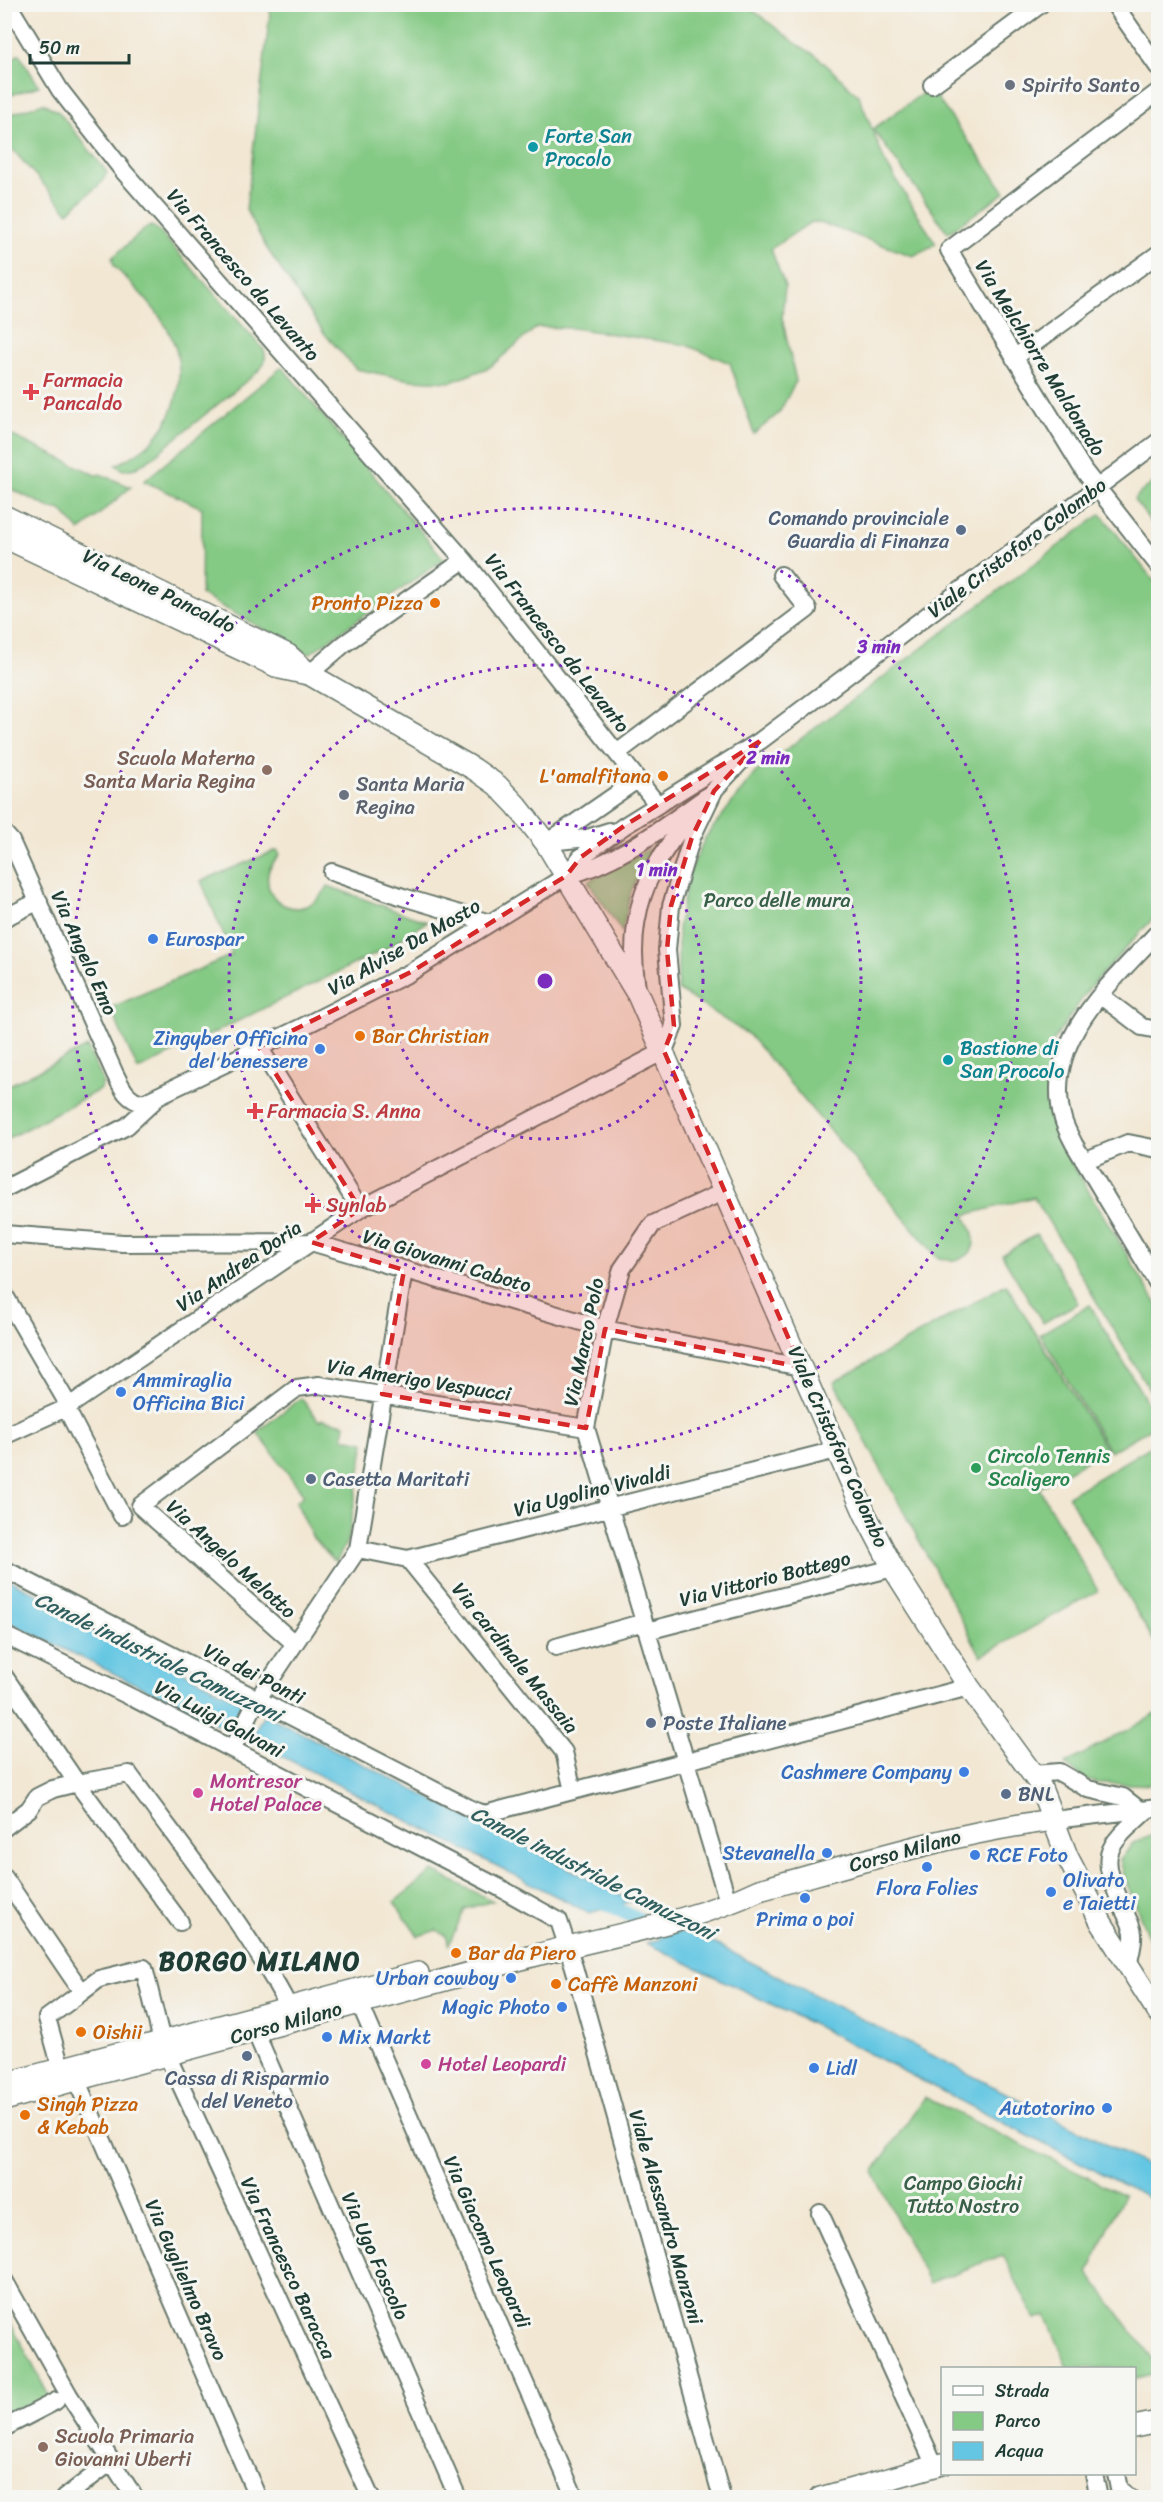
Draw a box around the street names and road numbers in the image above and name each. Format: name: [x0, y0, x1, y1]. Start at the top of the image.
street label: Via Francesco da Levanto: [157, 180, 329, 370]
street label: Via Melchiorre Maldonado: [965, 253, 1115, 463]
street label: Viale Cristoforo Colombo: [919, 468, 1115, 628]
street label: Via Leone Pancaldo: [76, 539, 242, 643]
street label: Via Francesco da Levanto: [475, 545, 639, 741]
street label: Via Angelo Emo: [41, 885, 127, 1021]
street label: Via Alvise Da Mosto: [321, 889, 487, 1005]
street label: Via Andrea Doria: [169, 1211, 309, 1321]
street label: Via Giovanni Caboto: [358, 1219, 536, 1303]
street label: Via Marco Polo: [553, 1274, 615, 1409]
street label: Viale Cristoforo Colombo: [778, 1340, 898, 1554]
street label: Via Amerigo Vespucci: [324, 1348, 515, 1412]
street label: Via Ugolino Vivaldi: [510, 1454, 676, 1527]
street label: Via Angelo Melotto: [158, 1490, 304, 1628]
street label: Via Vittorio Bottego: [676, 1541, 854, 1617]
street label: Via cardinale Massaia: [442, 1574, 588, 1742]
street label: Via dei Ponti: [197, 1633, 311, 1715]
street label: Via Luigi Galvani: [148, 1670, 292, 1769]
street label: Corso Milano: [845, 1819, 965, 1883]
street label: Corso Milano: [226, 1991, 346, 2055]
street label: Viale Alessandro Manzoni: [619, 2105, 714, 2329]
street label: Via Giacomo Leopardi: [433, 2150, 541, 2335]
street label: Via Francesco Baracca: [230, 2171, 346, 2366]
street label: Via Ugo Foscolo: [331, 2186, 419, 2326]
street label: Via Guglielmo Bravo: [135, 2193, 237, 2367]

